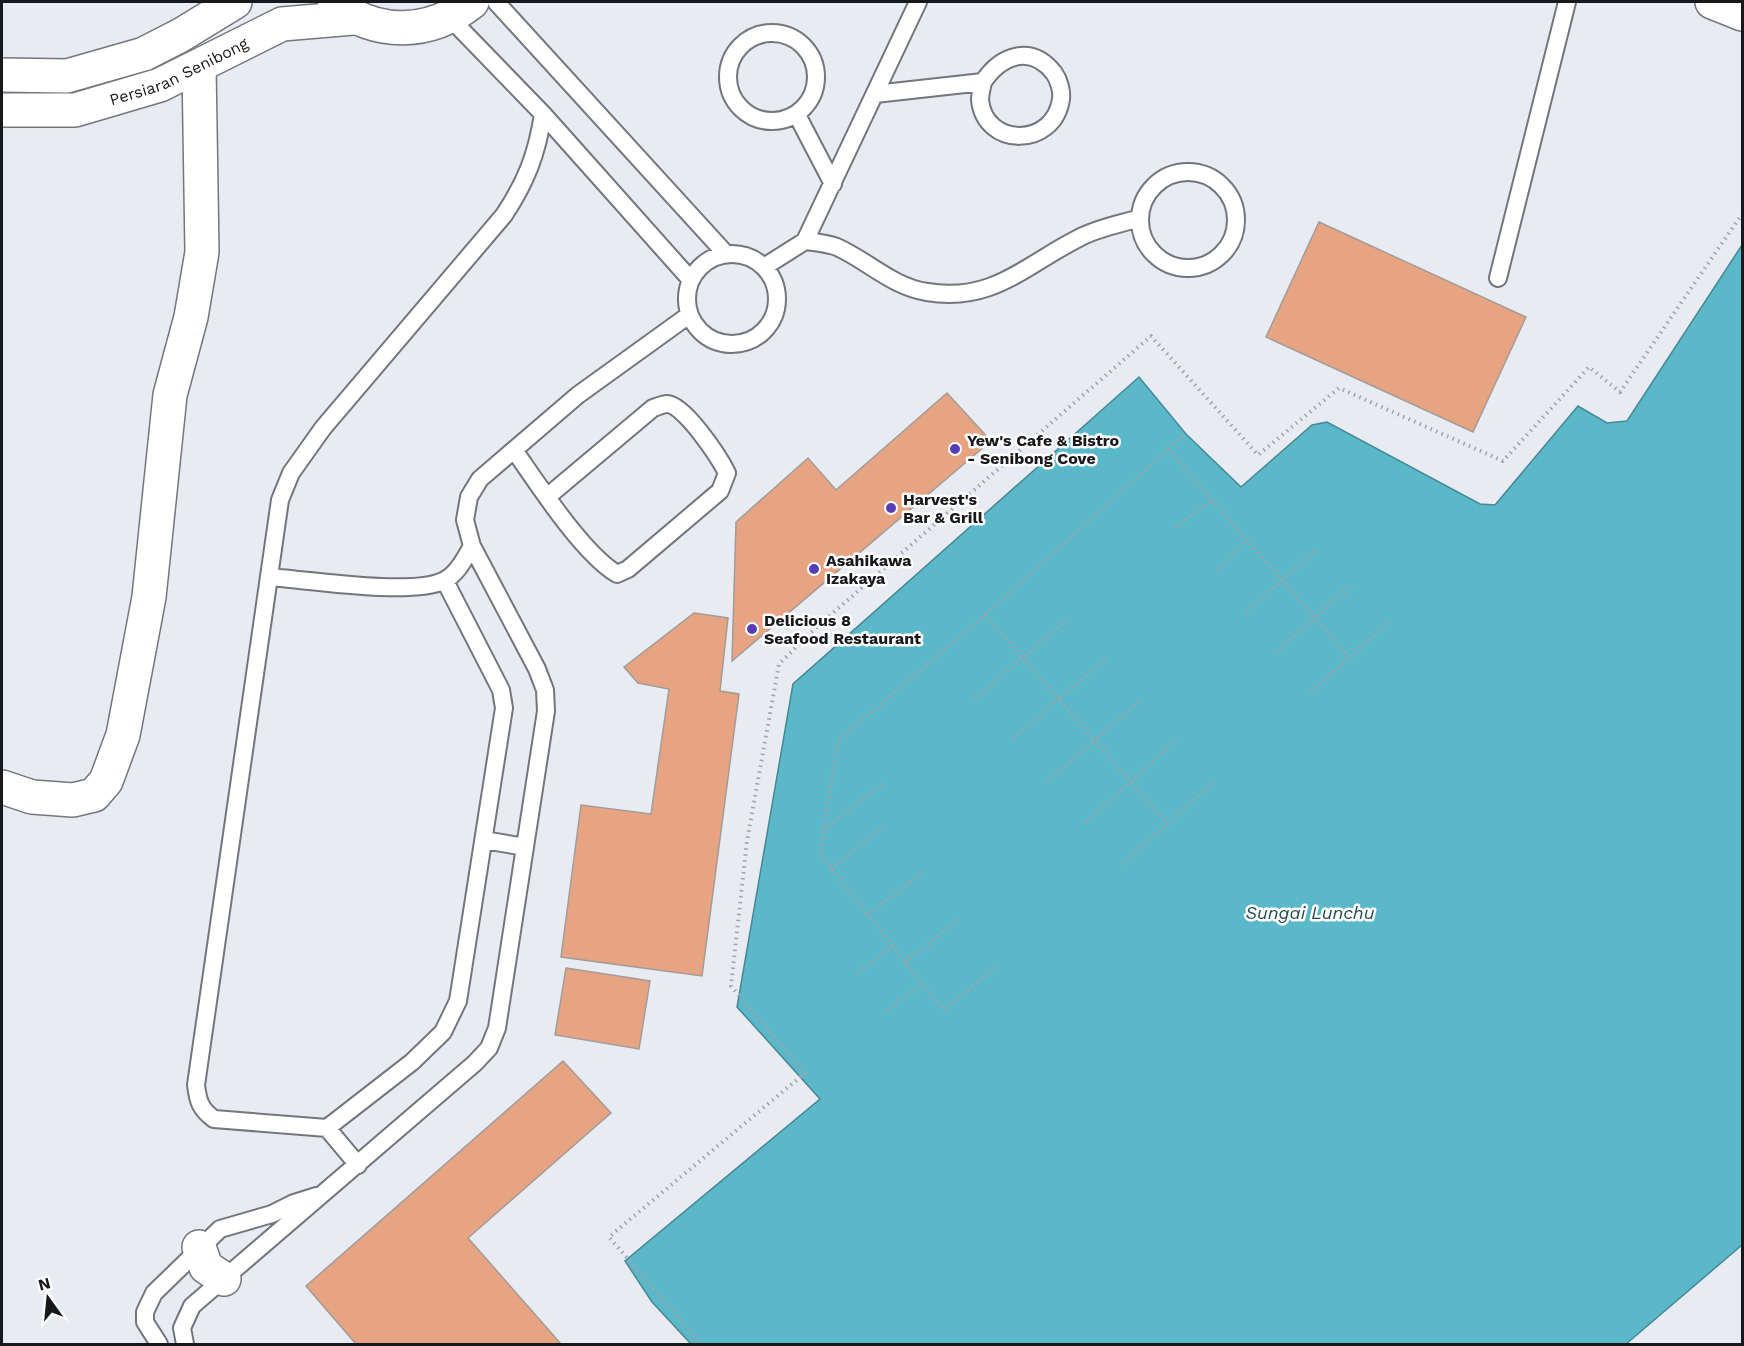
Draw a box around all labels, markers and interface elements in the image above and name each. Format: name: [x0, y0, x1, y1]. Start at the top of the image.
street label: Persiaran Senibong: [107, 33, 252, 109]
place label: Yew's Cafe & Bistro - Senibong Cove: [967, 431, 1120, 468]
marker: Yew's Cafe & Bistro - Senibong Cove: [948, 442, 962, 456]
place label: Harvest's Bar & Grill: [903, 490, 984, 527]
marker: Harvest's Bar & Grill: [884, 501, 898, 515]
place label: Asahikawa Izakaya: [826, 551, 912, 588]
marker: Asahikawa Izakaya: [807, 562, 821, 576]
place label: Delicious 8 Seafood Restaurant: [764, 611, 921, 648]
marker: Delicious 8 Seafood Restaurant: [745, 622, 759, 636]
water label: Sungai Lunchu: [1246, 902, 1375, 923]
north arrow: [18, 1268, 78, 1328]
text: N: [36, 1273, 52, 1295]

